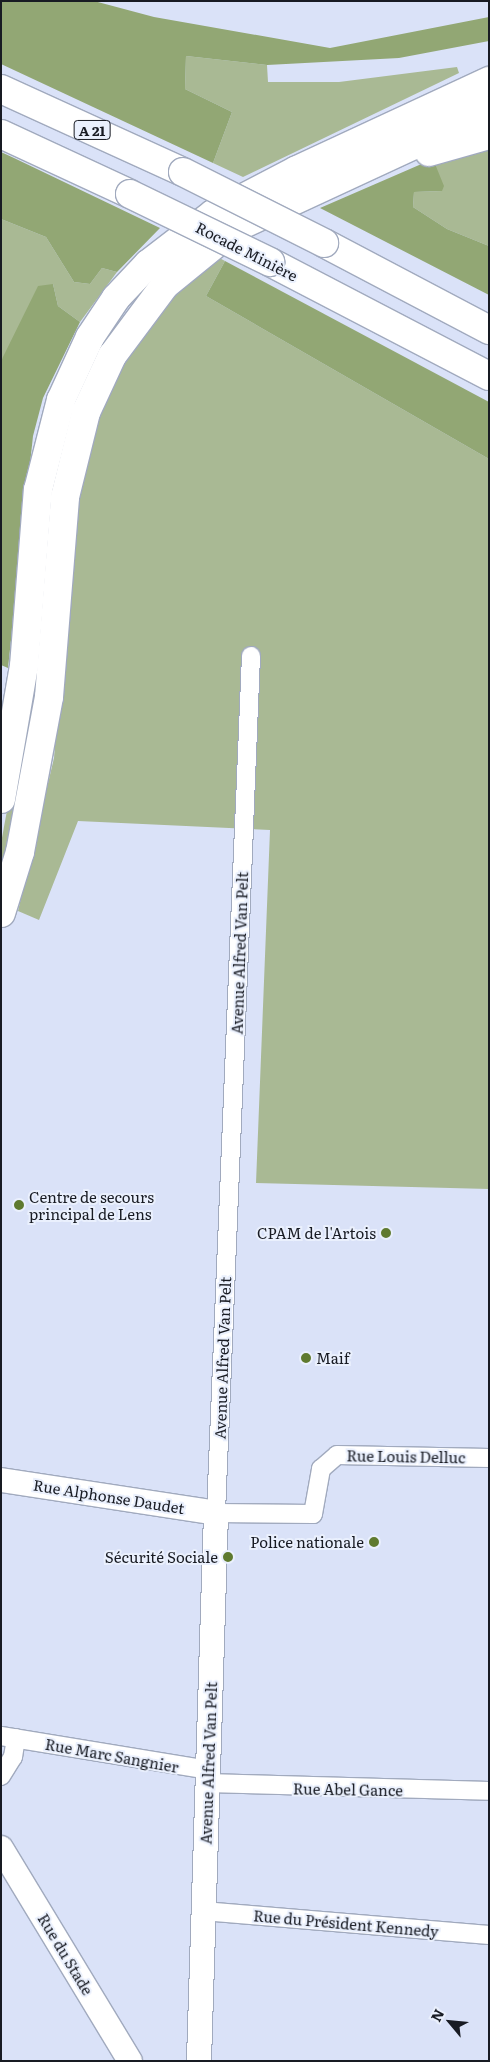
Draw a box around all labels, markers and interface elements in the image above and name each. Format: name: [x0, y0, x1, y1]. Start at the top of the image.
road number: A 21: [73, 118, 111, 142]
street label: Rocade Minière: [193, 218, 301, 284]
street label: Avenue Alfred Van Pelt: [227, 871, 251, 1035]
place label: Centre de secours principal de Lens: [29, 1187, 154, 1222]
marker: Centre de secours principal de Lens: [13, 1199, 25, 1211]
place label: CPAM de l'Artois: [257, 1224, 376, 1242]
marker: CPAM de l'Artois: [380, 1227, 392, 1239]
street label: Avenue Alfred Van Pelt: [210, 1276, 234, 1440]
place label: Maif: [316, 1349, 350, 1367]
marker: Maif: [300, 1352, 312, 1364]
street label: Rue Louis Delluc: [346, 1446, 466, 1466]
street label: Rue Alphonse Daudet: [32, 1475, 186, 1517]
place label: Police nationale: [250, 1533, 364, 1551]
marker: Police nationale: [368, 1536, 380, 1548]
place label: Sécurité Sociale: [105, 1548, 218, 1566]
marker: Sécurité Sociale: [222, 1551, 234, 1563]
street label: Avenue Alfred Van Pelt: [196, 1681, 220, 1845]
street label: Rue Marc Sangnier: [44, 1734, 180, 1776]
street label: Rue Abel Gance: [293, 1779, 403, 1799]
street label: Rue du Président Kennedy: [253, 1906, 439, 1940]
street label: Rue du Stade: [35, 1910, 97, 1998]
north arrow: [425, 1997, 475, 2047]
text: N: [425, 2005, 448, 2025]

